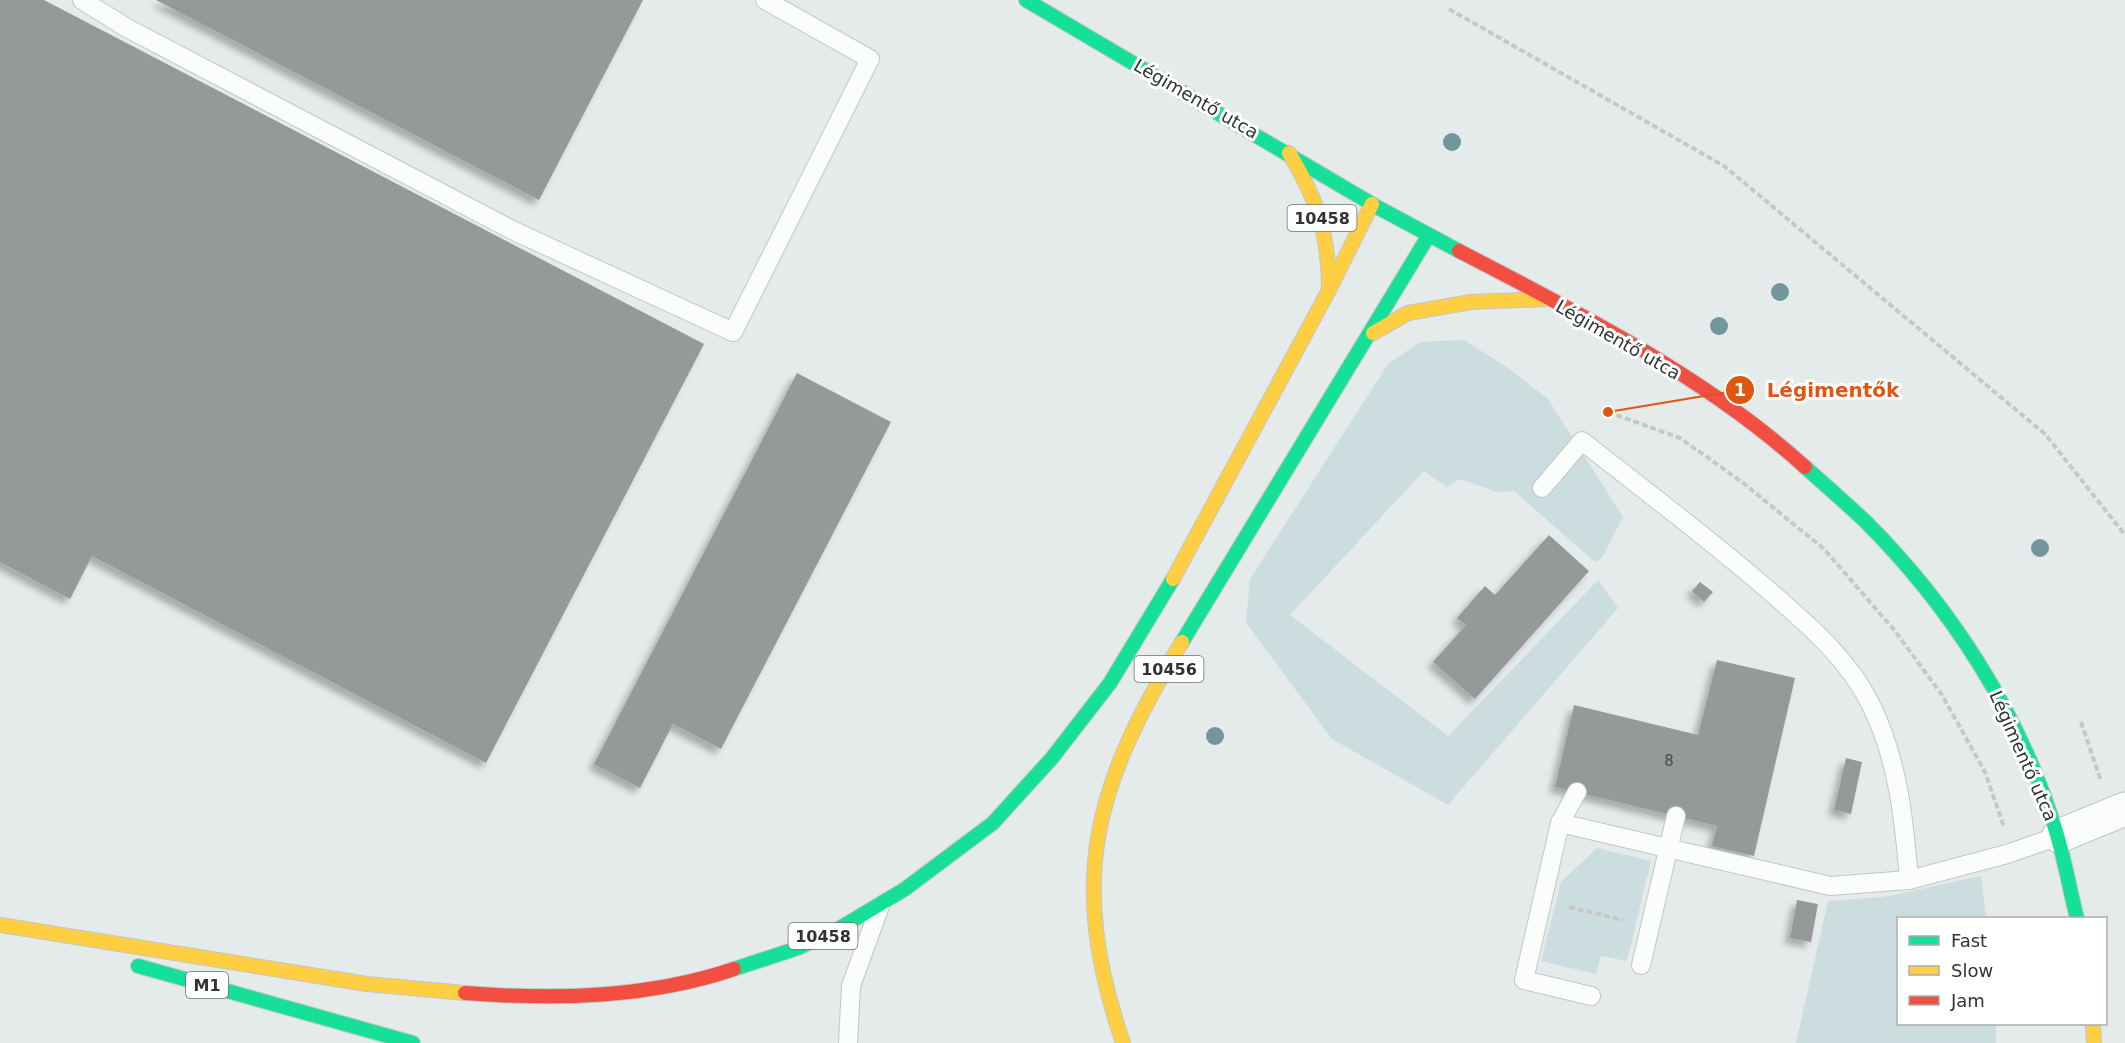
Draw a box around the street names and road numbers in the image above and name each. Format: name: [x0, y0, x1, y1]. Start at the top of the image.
street label: Légimentő utca: [1130, 54, 1262, 143]
road number: 10458: [1288, 205, 1356, 231]
street label: Légimentő utca: [1552, 295, 1684, 384]
road number: 10456: [1134, 656, 1204, 682]
street label: Légimentő utca: [1985, 687, 2062, 824]
road number: 10458: [788, 923, 858, 949]
road number: M1: [186, 972, 228, 998]

